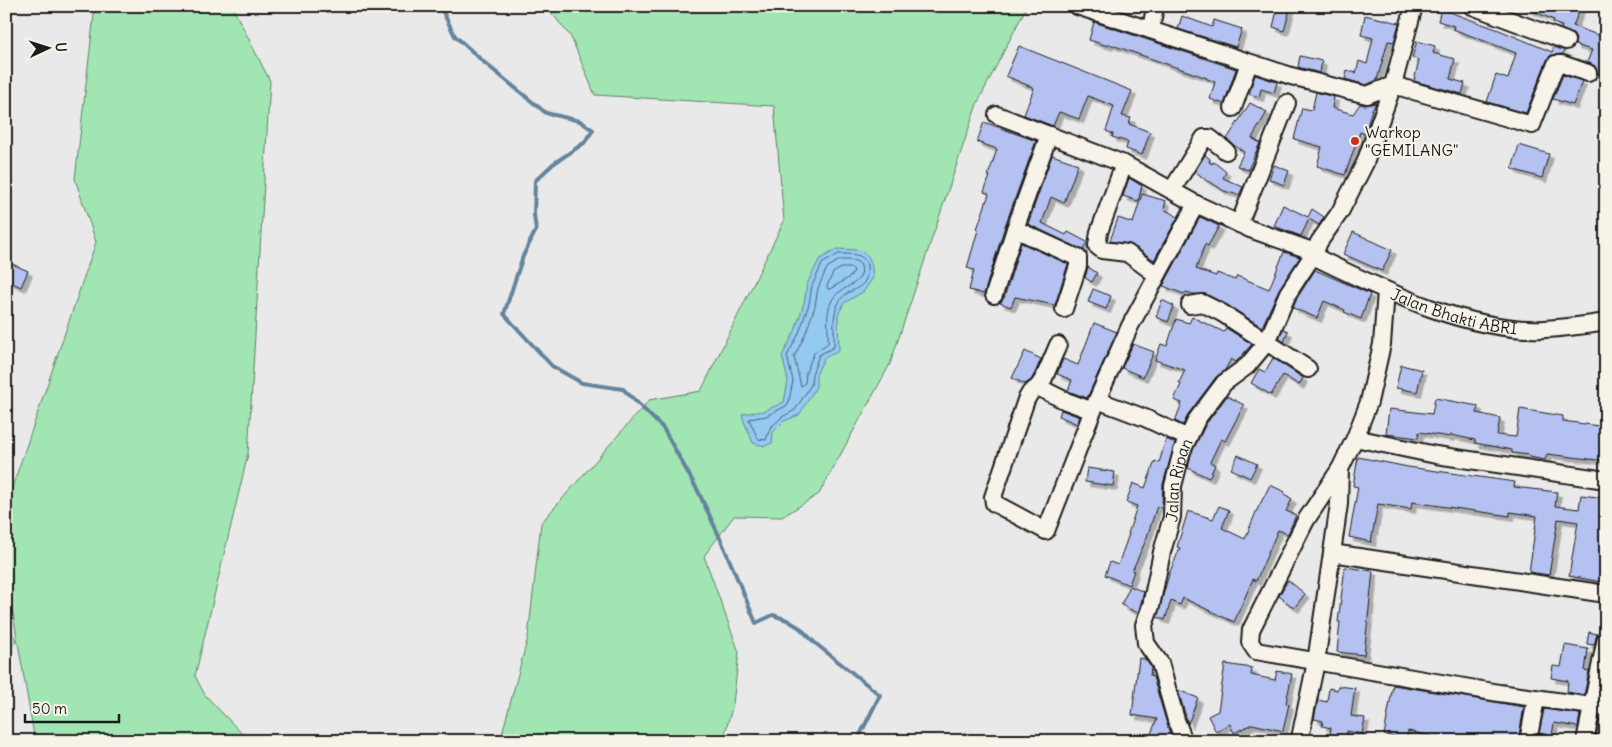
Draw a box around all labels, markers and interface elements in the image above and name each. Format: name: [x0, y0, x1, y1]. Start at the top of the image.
north arrow: [22, 22, 72, 72]
text: U: [52, 42, 70, 52]
place label: Warkop "GEMILANG": [1365, 122, 1458, 160]
marker: Warkop "GEMILANG": [1349, 135, 1361, 147]
street label: Jalan Bhakti ABRI: [1388, 284, 1518, 339]
street label: Jalan Ripan: [1161, 435, 1197, 524]
scale bar: [25, 692, 119, 724]
text: 50 m: [32, 699, 67, 718]

